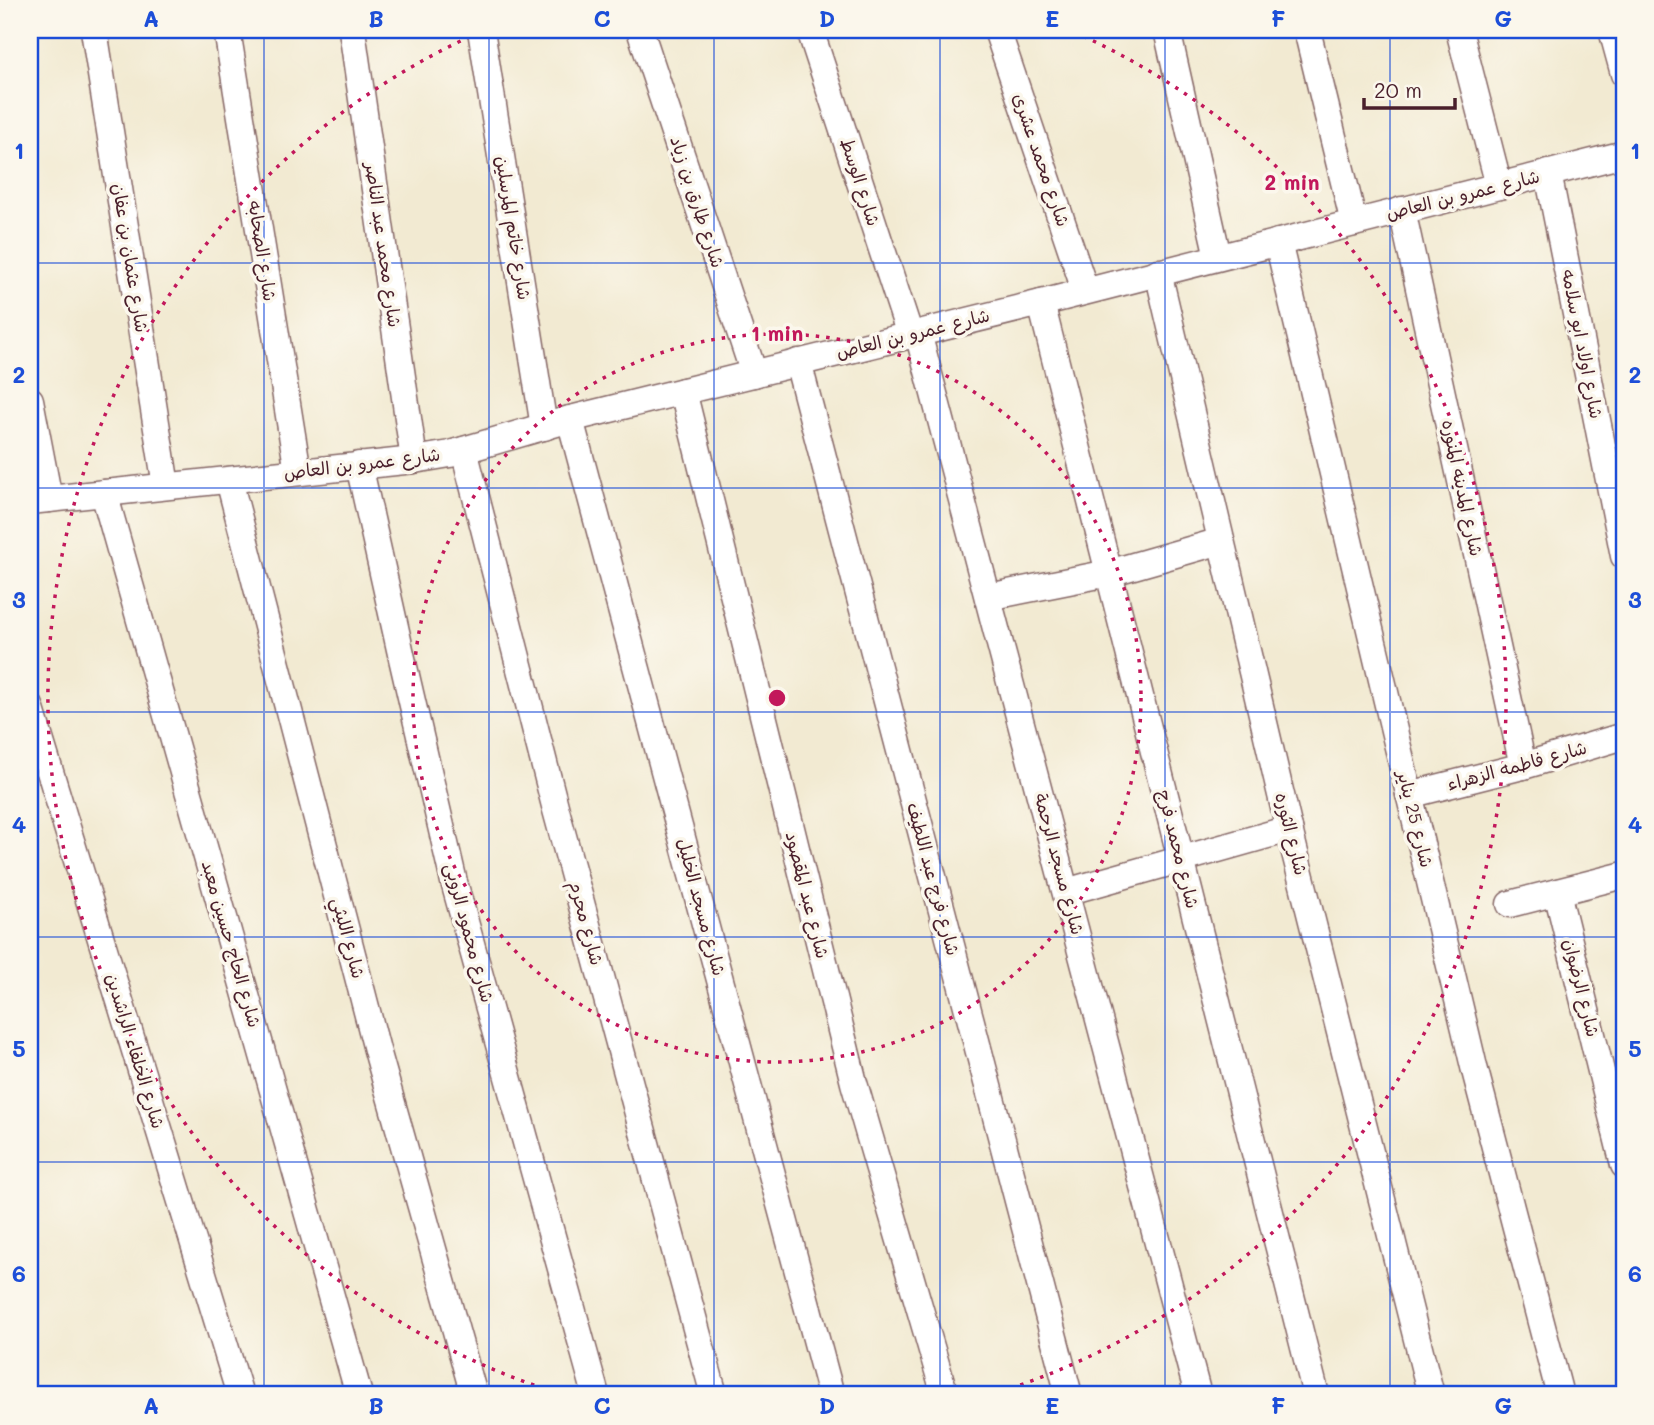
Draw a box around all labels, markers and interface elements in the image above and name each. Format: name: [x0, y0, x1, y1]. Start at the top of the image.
text: A: [143, 3, 159, 33]
text: B: [368, 3, 384, 33]
text: C: [593, 3, 611, 33]
text: D: [819, 3, 835, 33]
text: E: [1045, 3, 1059, 33]
text: F: [1271, 3, 1285, 33]
text: G: [1494, 3, 1512, 33]
scale bar: [1364, 66, 1454, 110]
text: 20 m: [1374, 76, 1422, 103]
street label: شارع محمد عشرى: [1007, 90, 1076, 230]
street label: شارع طارق بن زياد: [664, 133, 731, 271]
text: 1: [14, 135, 24, 165]
street label: شارع الوسط: [835, 135, 886, 229]
text: 1: [1630, 135, 1640, 165]
street label: شارع خاتم المرسلين: [488, 154, 537, 302]
street label: شارع محمد عبد الناصر: [359, 159, 407, 329]
street label: شارع عمرو بن العاص: [1383, 163, 1542, 226]
text: 2 min: [1264, 168, 1320, 195]
street label: شارع عثمان بن عفان: [106, 182, 155, 334]
street label: شارع الصحابه: [242, 199, 283, 303]
street label: شارع اولاد ابو سلامه: [1556, 267, 1609, 421]
street label: شارع عمرو بن العاص: [833, 302, 992, 365]
text: 1 min: [751, 319, 803, 346]
text: 2: [13, 359, 25, 389]
text: 2: [1629, 359, 1641, 389]
street label: شارع المدينه المنوره: [1436, 417, 1489, 558]
street label: شارع عمرو بن العاص: [282, 442, 442, 486]
text: 3: [12, 584, 26, 614]
text: 3: [1628, 584, 1642, 614]
centre of rings: [765, 686, 789, 710]
street label: شارع فاطمه الزهراء: [1444, 735, 1590, 796]
street label: شارع 25 يناير: [1391, 766, 1440, 870]
street label: شارع محمد فرج: [1152, 787, 1205, 911]
street label: شارع مسجد الرحمة: [1029, 790, 1090, 937]
street label: شارع الثوره: [1269, 790, 1314, 878]
street label: شارع فرج عبد اللطيف: [901, 800, 966, 958]
text: 4: [12, 809, 26, 839]
text: 4: [1628, 809, 1642, 839]
street label: شارع عبد المقصود: [780, 829, 835, 961]
street label: شارع مسجد الخليل: [671, 835, 732, 978]
street label: شارع الحاج حسين معبد: [196, 858, 267, 1030]
street label: شارع محمود الروبى: [439, 860, 500, 1005]
street label: شارع محرم: [561, 878, 610, 969]
street label: شارع الليثي: [322, 894, 371, 982]
street label: شارع الرضوان: [1557, 936, 1606, 1040]
street label: شارع الخلفاء الراشدين: [100, 970, 171, 1132]
text: 5: [12, 1033, 26, 1063]
text: 5: [1628, 1033, 1642, 1063]
text: 6: [12, 1258, 26, 1288]
text: 6: [1628, 1258, 1642, 1288]
text: A: [143, 1390, 159, 1420]
text: B: [368, 1390, 384, 1420]
text: C: [593, 1390, 611, 1420]
text: D: [819, 1390, 835, 1420]
text: E: [1045, 1390, 1059, 1420]
text: F: [1271, 1390, 1285, 1420]
text: G: [1494, 1390, 1512, 1420]

